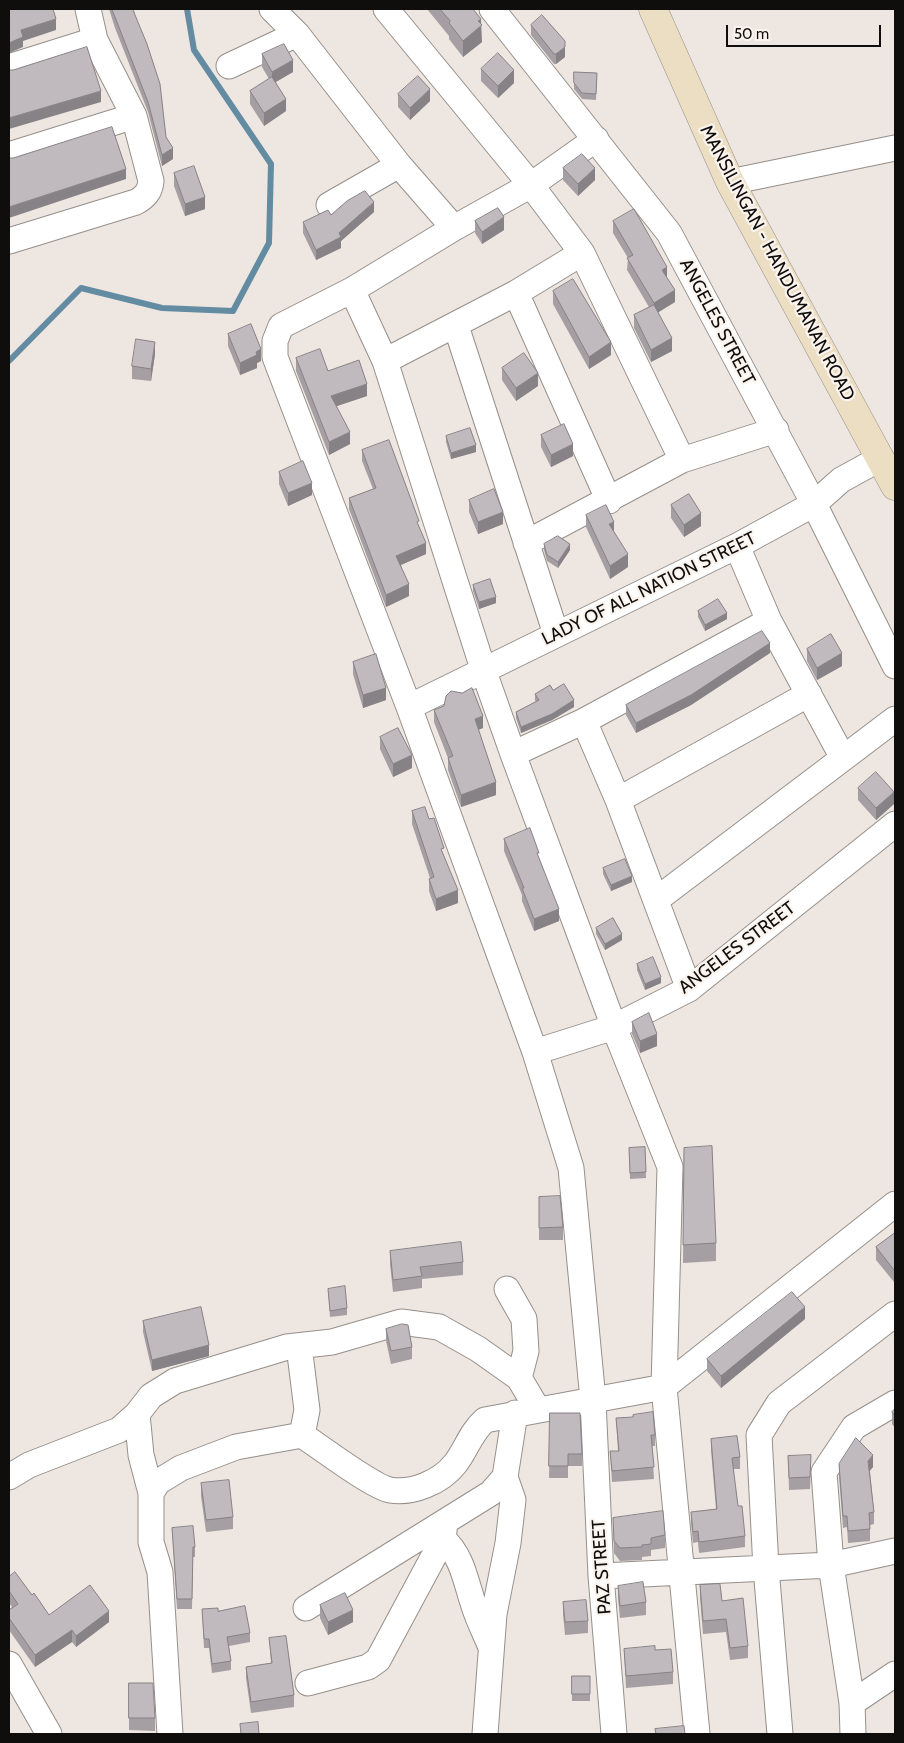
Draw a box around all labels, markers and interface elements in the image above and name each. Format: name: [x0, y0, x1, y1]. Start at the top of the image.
scale bar: [729, 15, 884, 47]
text: 50 m: [734, 25, 769, 43]
street label: MANSILINGAN - HANDUMANAN ROAD: [695, 122, 859, 404]
street label: ANGELES STREET: [675, 255, 759, 389]
street label: LADY OF ALL NATION STREET: [538, 528, 760, 650]
street label: ANGELES STREET: [675, 897, 799, 999]
street label: PAZ STREET: [588, 1519, 616, 1615]

